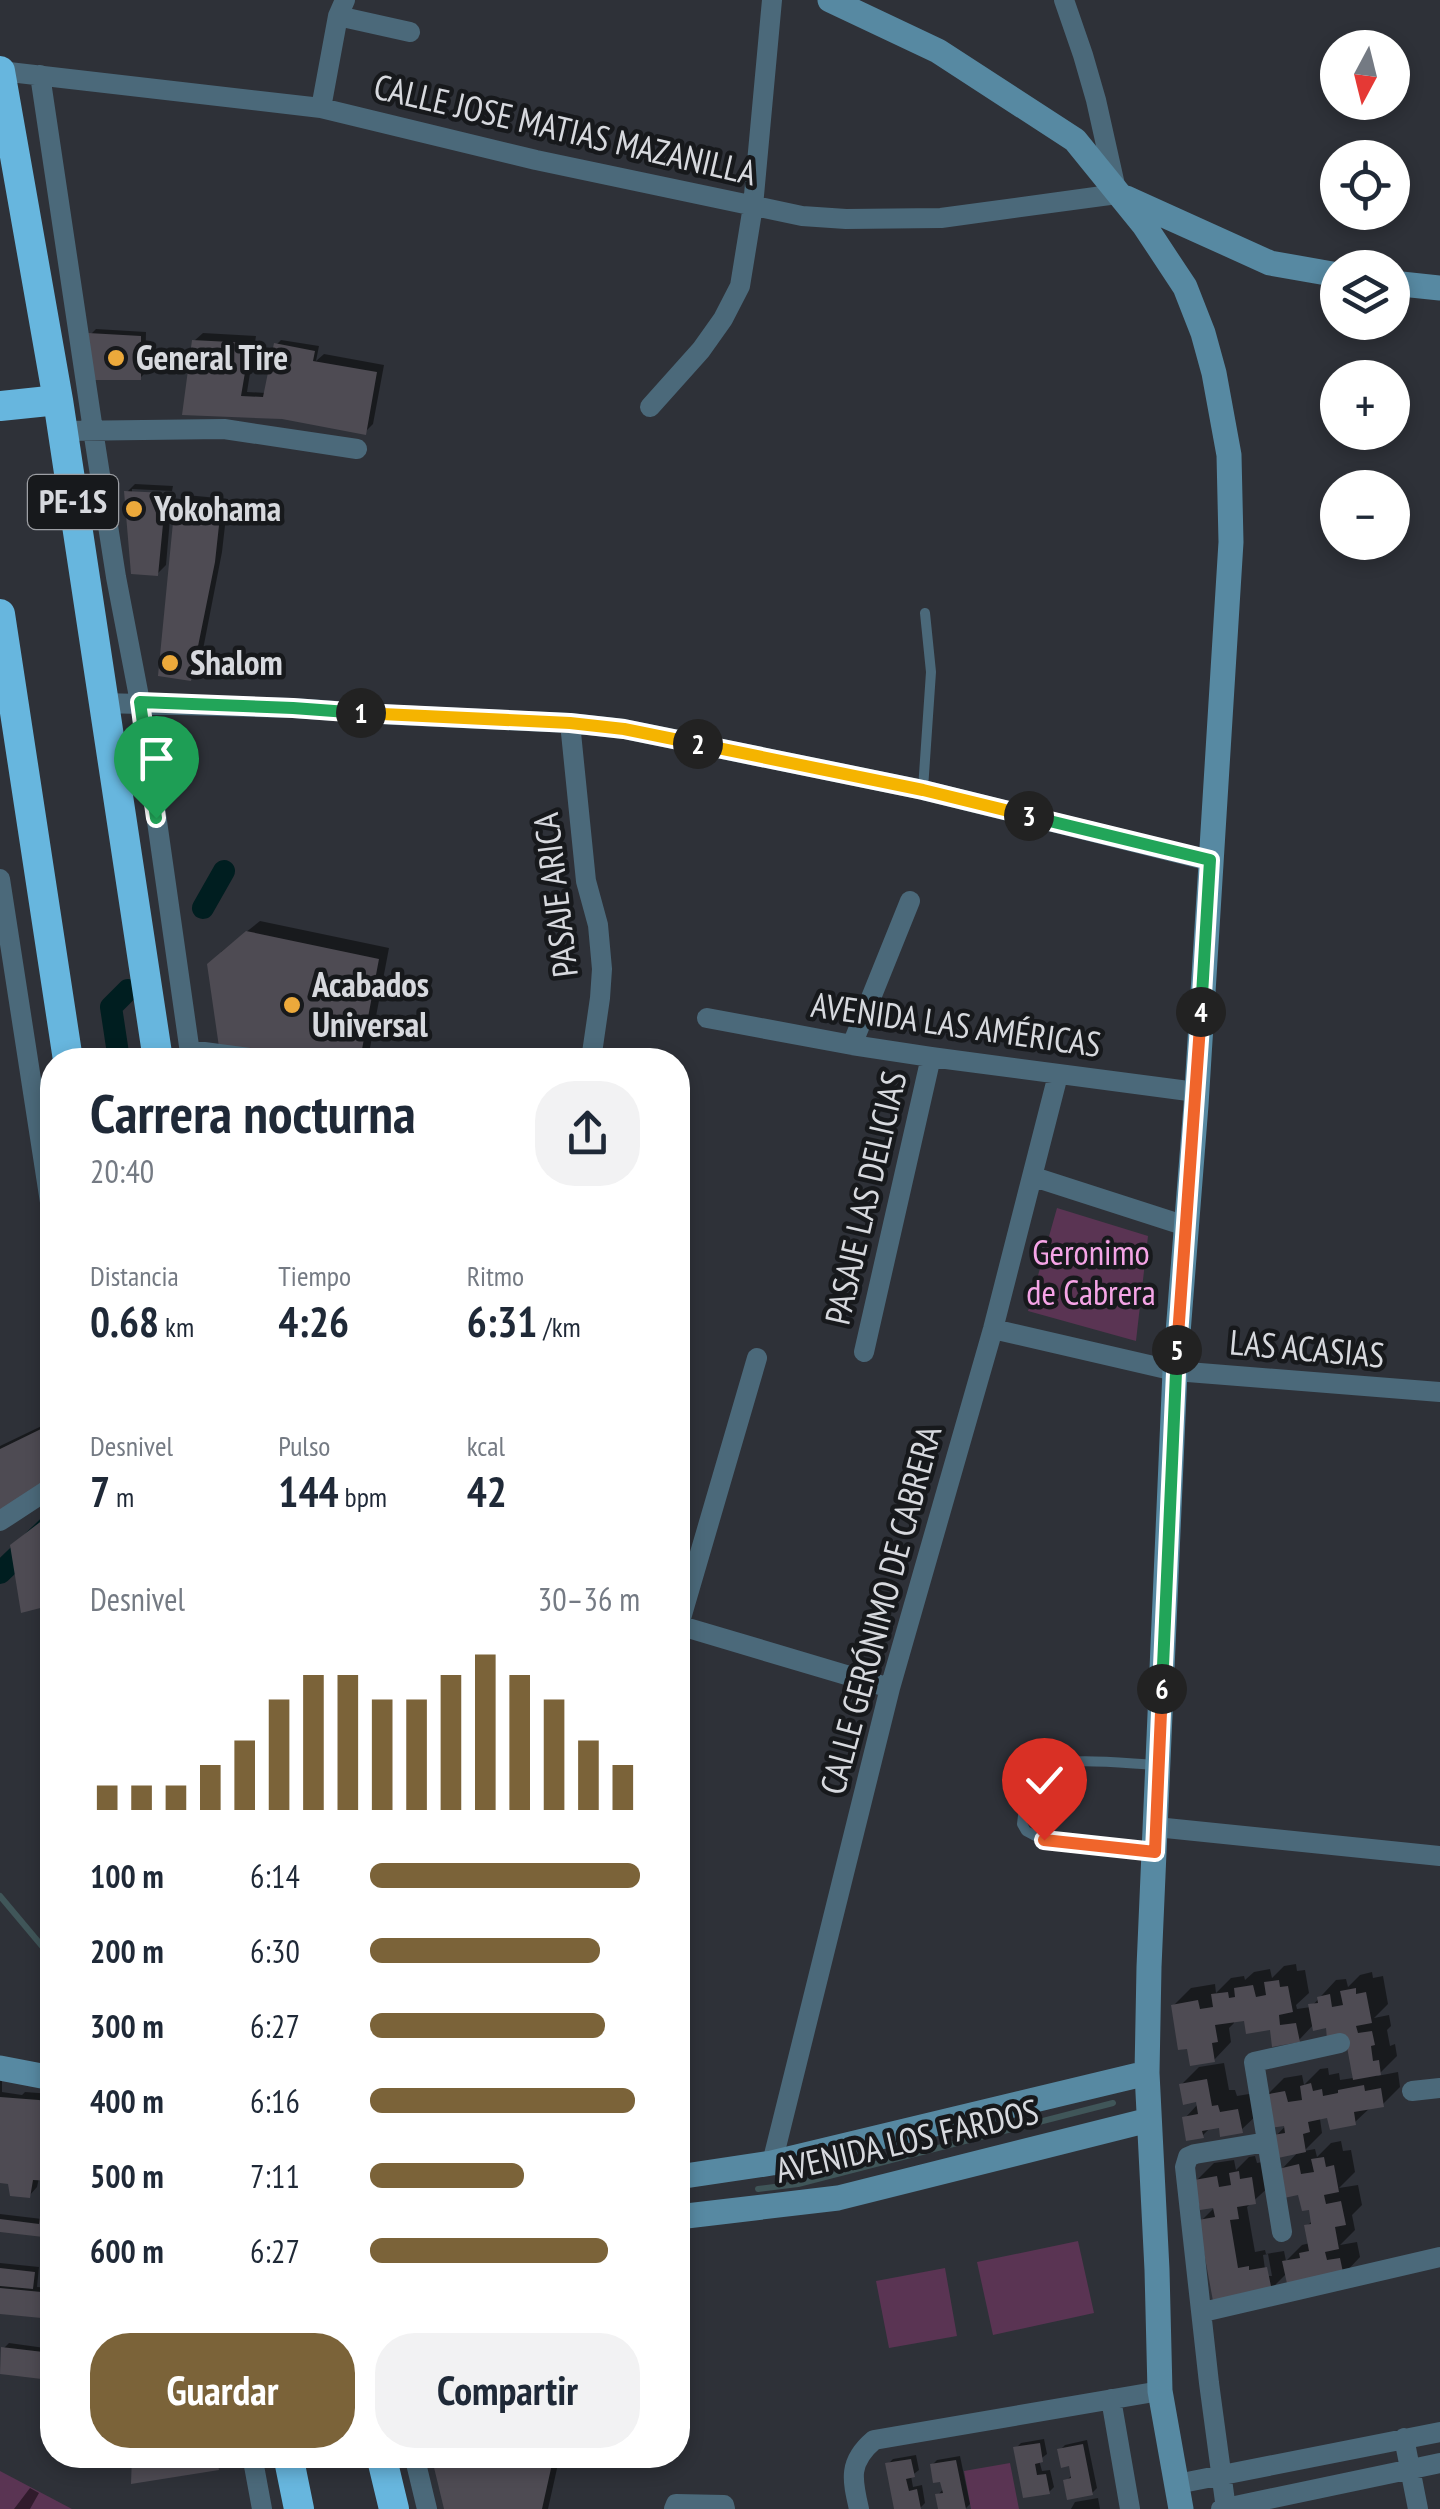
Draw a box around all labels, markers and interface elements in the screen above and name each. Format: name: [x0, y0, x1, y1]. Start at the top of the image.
north arrow: [1320, 30, 1410, 120]
map controls: [1320, 30, 1410, 560]
street label: CALLE JOSE MATIAS MAZANILLA: [370, 63, 761, 195]
button: locate: [1320, 140, 1410, 230]
button: layers: [1320, 250, 1410, 340]
place label: General Tire: [136, 334, 288, 380]
marker: General Tire: [105, 347, 127, 369]
button: +: [1320, 360, 1410, 450]
button: −: [1320, 470, 1410, 560]
road number: PE-1S: [28, 475, 118, 529]
place label: Yokohama: [153, 485, 281, 531]
marker: Yokohama: [123, 498, 145, 520]
place label: Shalom: [190, 639, 283, 685]
marker: Shalom: [159, 652, 181, 674]
pin: 1: [336, 688, 386, 738]
text: 1: [354, 694, 368, 731]
pin: [114, 716, 199, 819]
pin: 2: [673, 719, 723, 769]
text: 2: [691, 725, 705, 762]
icon: arrive: [129, 731, 184, 786]
pin: 3: [1004, 791, 1054, 841]
text: 3: [1022, 797, 1036, 834]
street label: PASAJE ARICA: [522, 810, 588, 980]
place label: Acabados Universal: [311, 961, 429, 1047]
street label: AVENIDA LAS AMÉRICAS: [808, 981, 1104, 1067]
pin: 4: [1176, 987, 1226, 1037]
text: 4: [1194, 993, 1208, 1030]
marker: Acabados Universal: [281, 994, 303, 1016]
street label: PASAJE LAS DELICIAS: [814, 1067, 916, 1329]
text: Carrera nocturna: [90, 1077, 416, 1148]
button: share: [535, 1081, 640, 1186]
text: 20:40: [90, 1150, 154, 1192]
park label: Geronimo de Cabrera: [1026, 1229, 1156, 1315]
text: Distancia: [90, 1257, 179, 1294]
text: Tiempo: [278, 1257, 351, 1294]
text: Ritmo: [467, 1257, 524, 1294]
text: 0.68: [90, 1294, 159, 1349]
text: 4:26: [278, 1294, 349, 1349]
text: 6:31: [467, 1294, 537, 1349]
text: km: [159, 1308, 194, 1345]
text: /km: [537, 1308, 581, 1345]
street label: LAS ACASIAS: [1228, 1318, 1386, 1378]
pin: 5: [1152, 1325, 1202, 1375]
text: 5: [1170, 1331, 1184, 1368]
street label: CALLE GERÓNIMO DE CABRERA: [809, 1420, 952, 1799]
text: Desnivel: [90, 1427, 173, 1464]
text: Pulso: [278, 1427, 330, 1464]
text: kcal: [467, 1427, 505, 1464]
text: 7: [90, 1464, 110, 1519]
text: 144: [278, 1464, 339, 1519]
text: 42: [467, 1464, 507, 1519]
text: m: [110, 1478, 134, 1515]
text: bpm: [339, 1478, 387, 1515]
text: Desnivel: [90, 1578, 185, 1620]
text: 30–36 m: [538, 1578, 640, 1620]
pin: 6: [1137, 1664, 1187, 1714]
text: 6: [1155, 1670, 1169, 1707]
pin: [1002, 1738, 1087, 1841]
icon: check: [1017, 1753, 1072, 1808]
text: 100 m: [90, 1855, 164, 1897]
text: 6:14: [250, 1855, 300, 1897]
text: 200 m: [90, 1930, 164, 1972]
text: 6:30: [250, 1930, 300, 1972]
text: 300 m: [90, 2005, 164, 2047]
text: 6:27: [250, 2005, 300, 2047]
text: 400 m: [90, 2080, 164, 2122]
text: 6:16: [250, 2080, 300, 2122]
street label: AVENIDA LOS FARDOS: [771, 2087, 1043, 2193]
text: 500 m: [90, 2155, 164, 2197]
text: 7:11: [250, 2155, 300, 2197]
text: 600 m: [90, 2230, 164, 2272]
text: 6:27: [250, 2230, 300, 2272]
button: Guardar: [90, 2333, 355, 2448]
button: Compartir: [375, 2333, 640, 2448]

